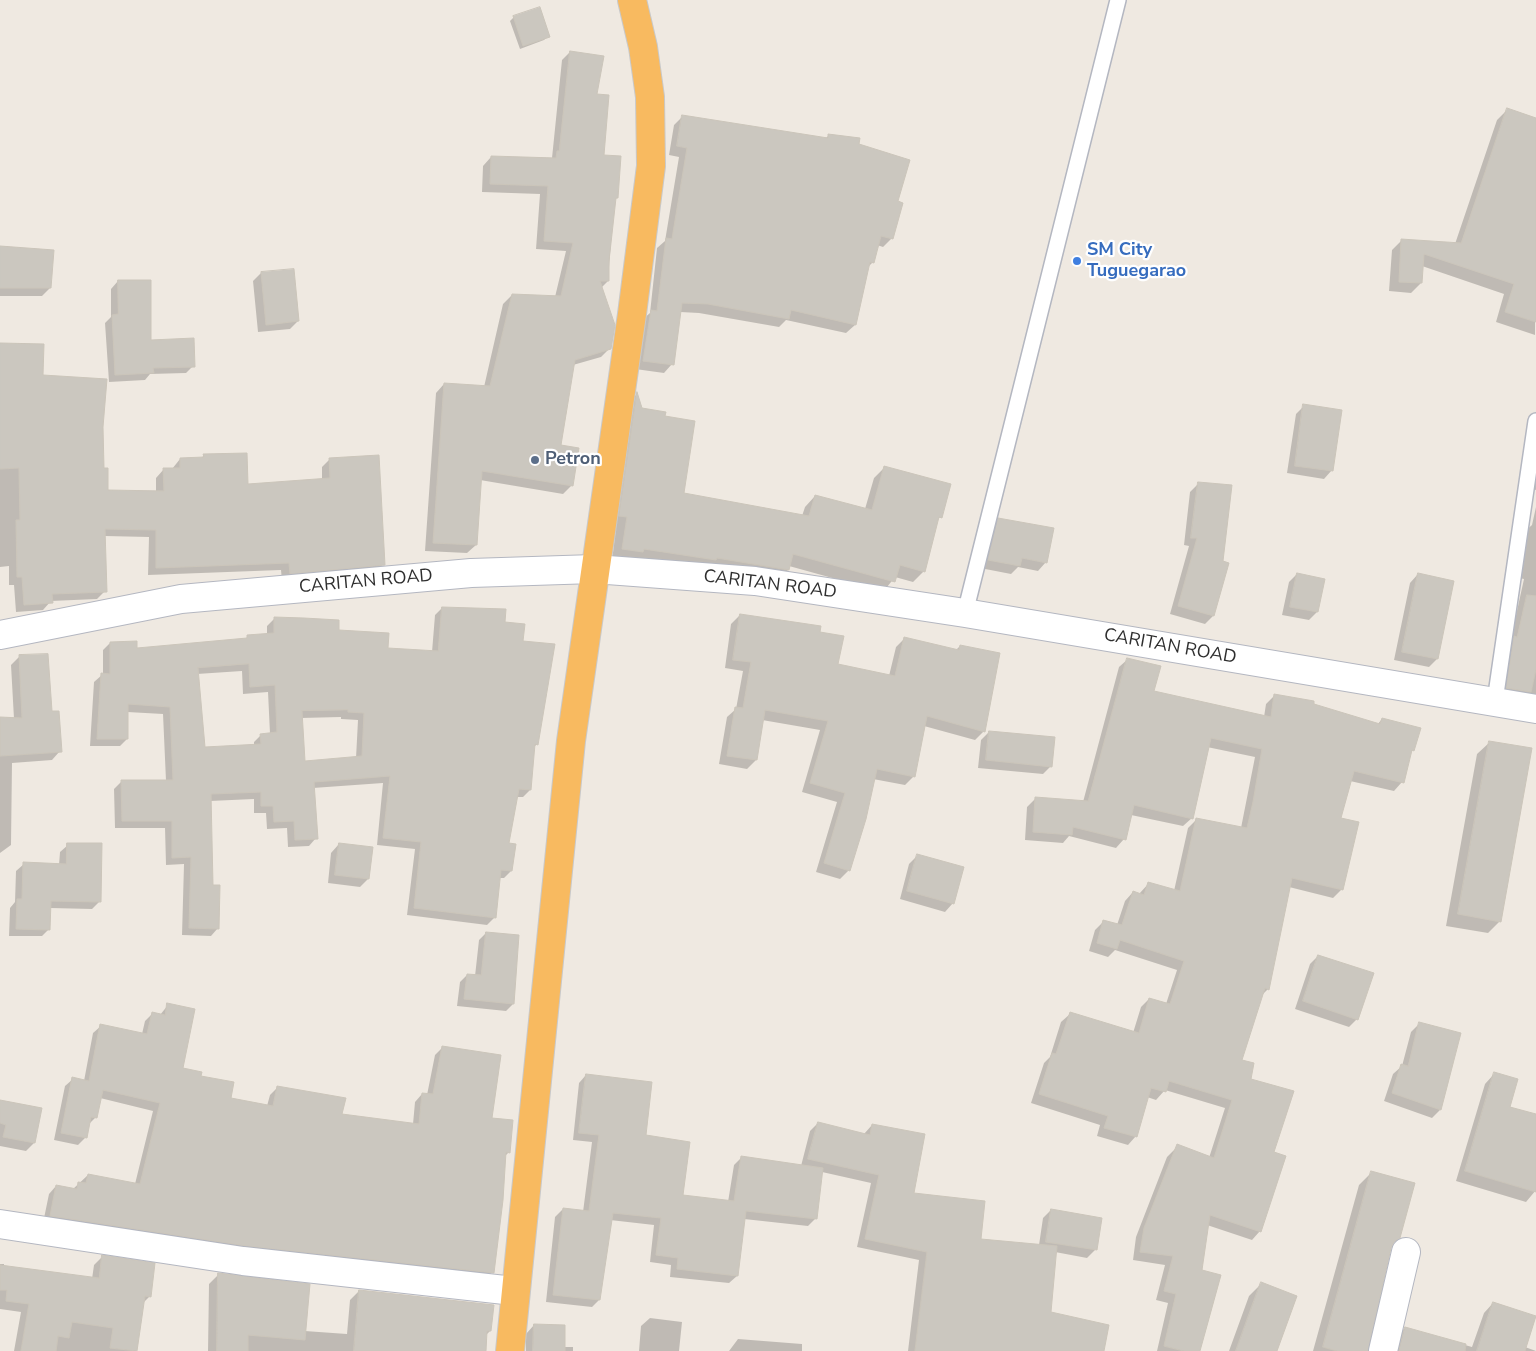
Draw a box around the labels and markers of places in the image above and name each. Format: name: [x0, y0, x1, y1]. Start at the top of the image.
place label: SM City Tuguegarao: [1087, 240, 1186, 282]
marker: SM City Tuguegarao: [1071, 255, 1083, 267]
place label: Petron: [545, 449, 601, 471]
marker: Petron: [529, 454, 541, 466]

